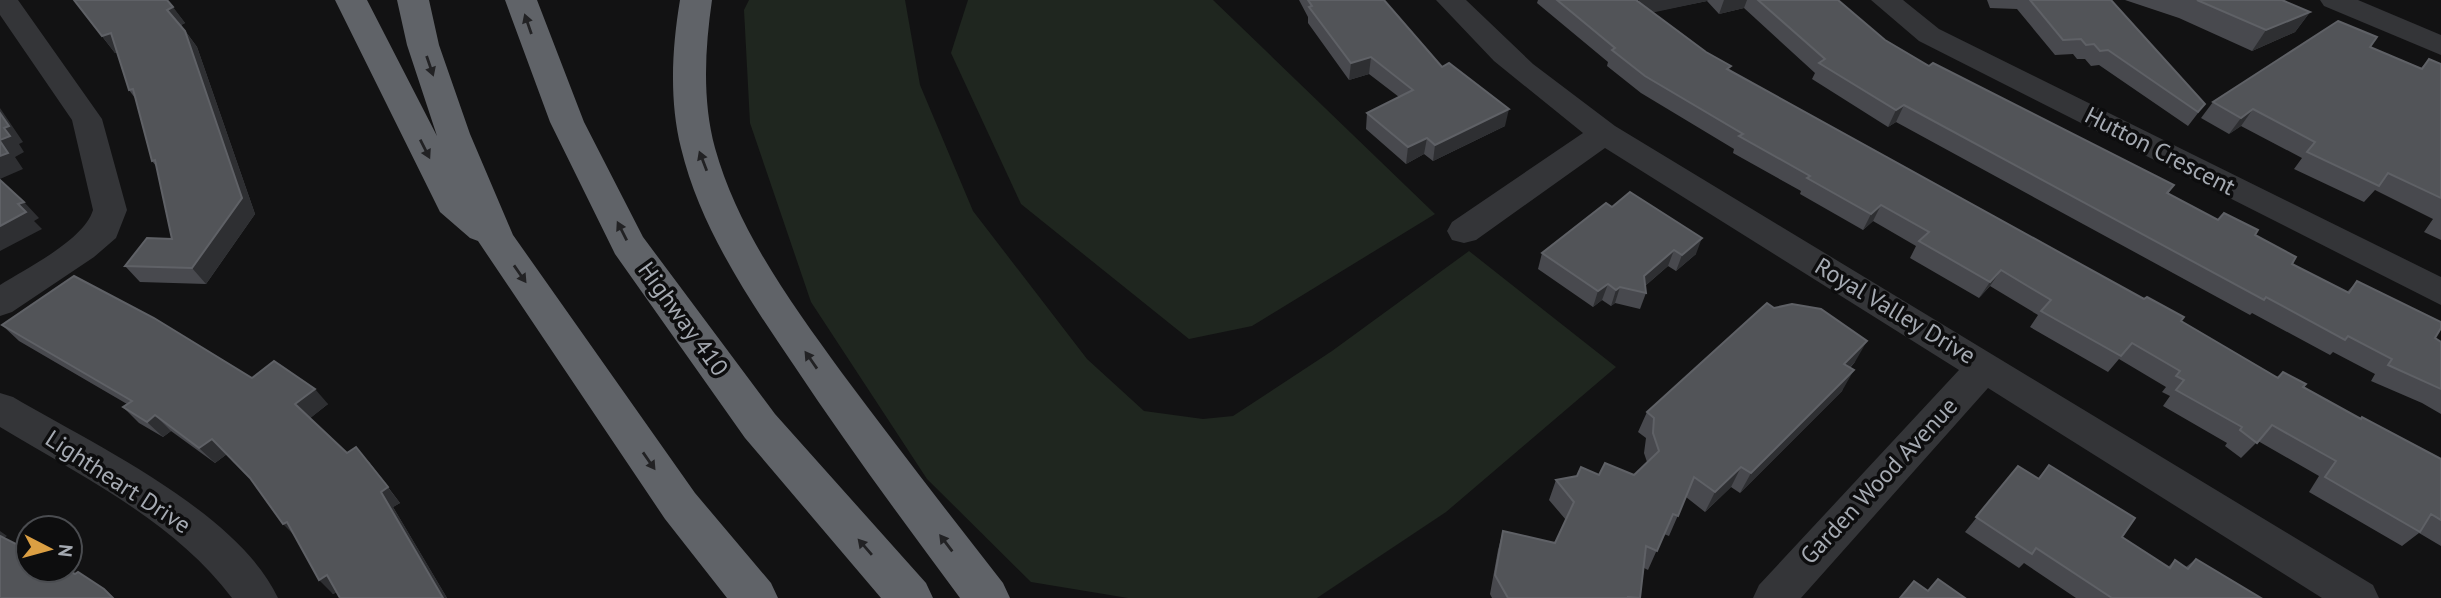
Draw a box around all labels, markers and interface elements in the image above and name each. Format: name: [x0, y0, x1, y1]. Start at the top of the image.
one-way arrow: [522, 14, 533, 35]
one-way arrow: [425, 56, 436, 77]
street label: Hutton Crescent: [2080, 99, 2241, 202]
one-way arrow: [420, 139, 431, 159]
one-way arrow: [698, 150, 709, 171]
one-way arrow: [616, 221, 627, 241]
street label: Royal Valley Drive: [1809, 250, 1981, 371]
street label: Highway 410: [631, 255, 735, 382]
one-way arrow: [513, 265, 527, 283]
one-way arrow: [804, 351, 818, 369]
street label: Garden Wood Avenue: [1793, 391, 1964, 571]
street label: Lightheart Drive: [40, 423, 197, 540]
one-way arrow: [642, 452, 656, 470]
north arrow: [14, 514, 84, 584]
one-way arrow: [938, 535, 953, 553]
one-way arrow: [858, 538, 873, 555]
text: N: [53, 543, 78, 558]

